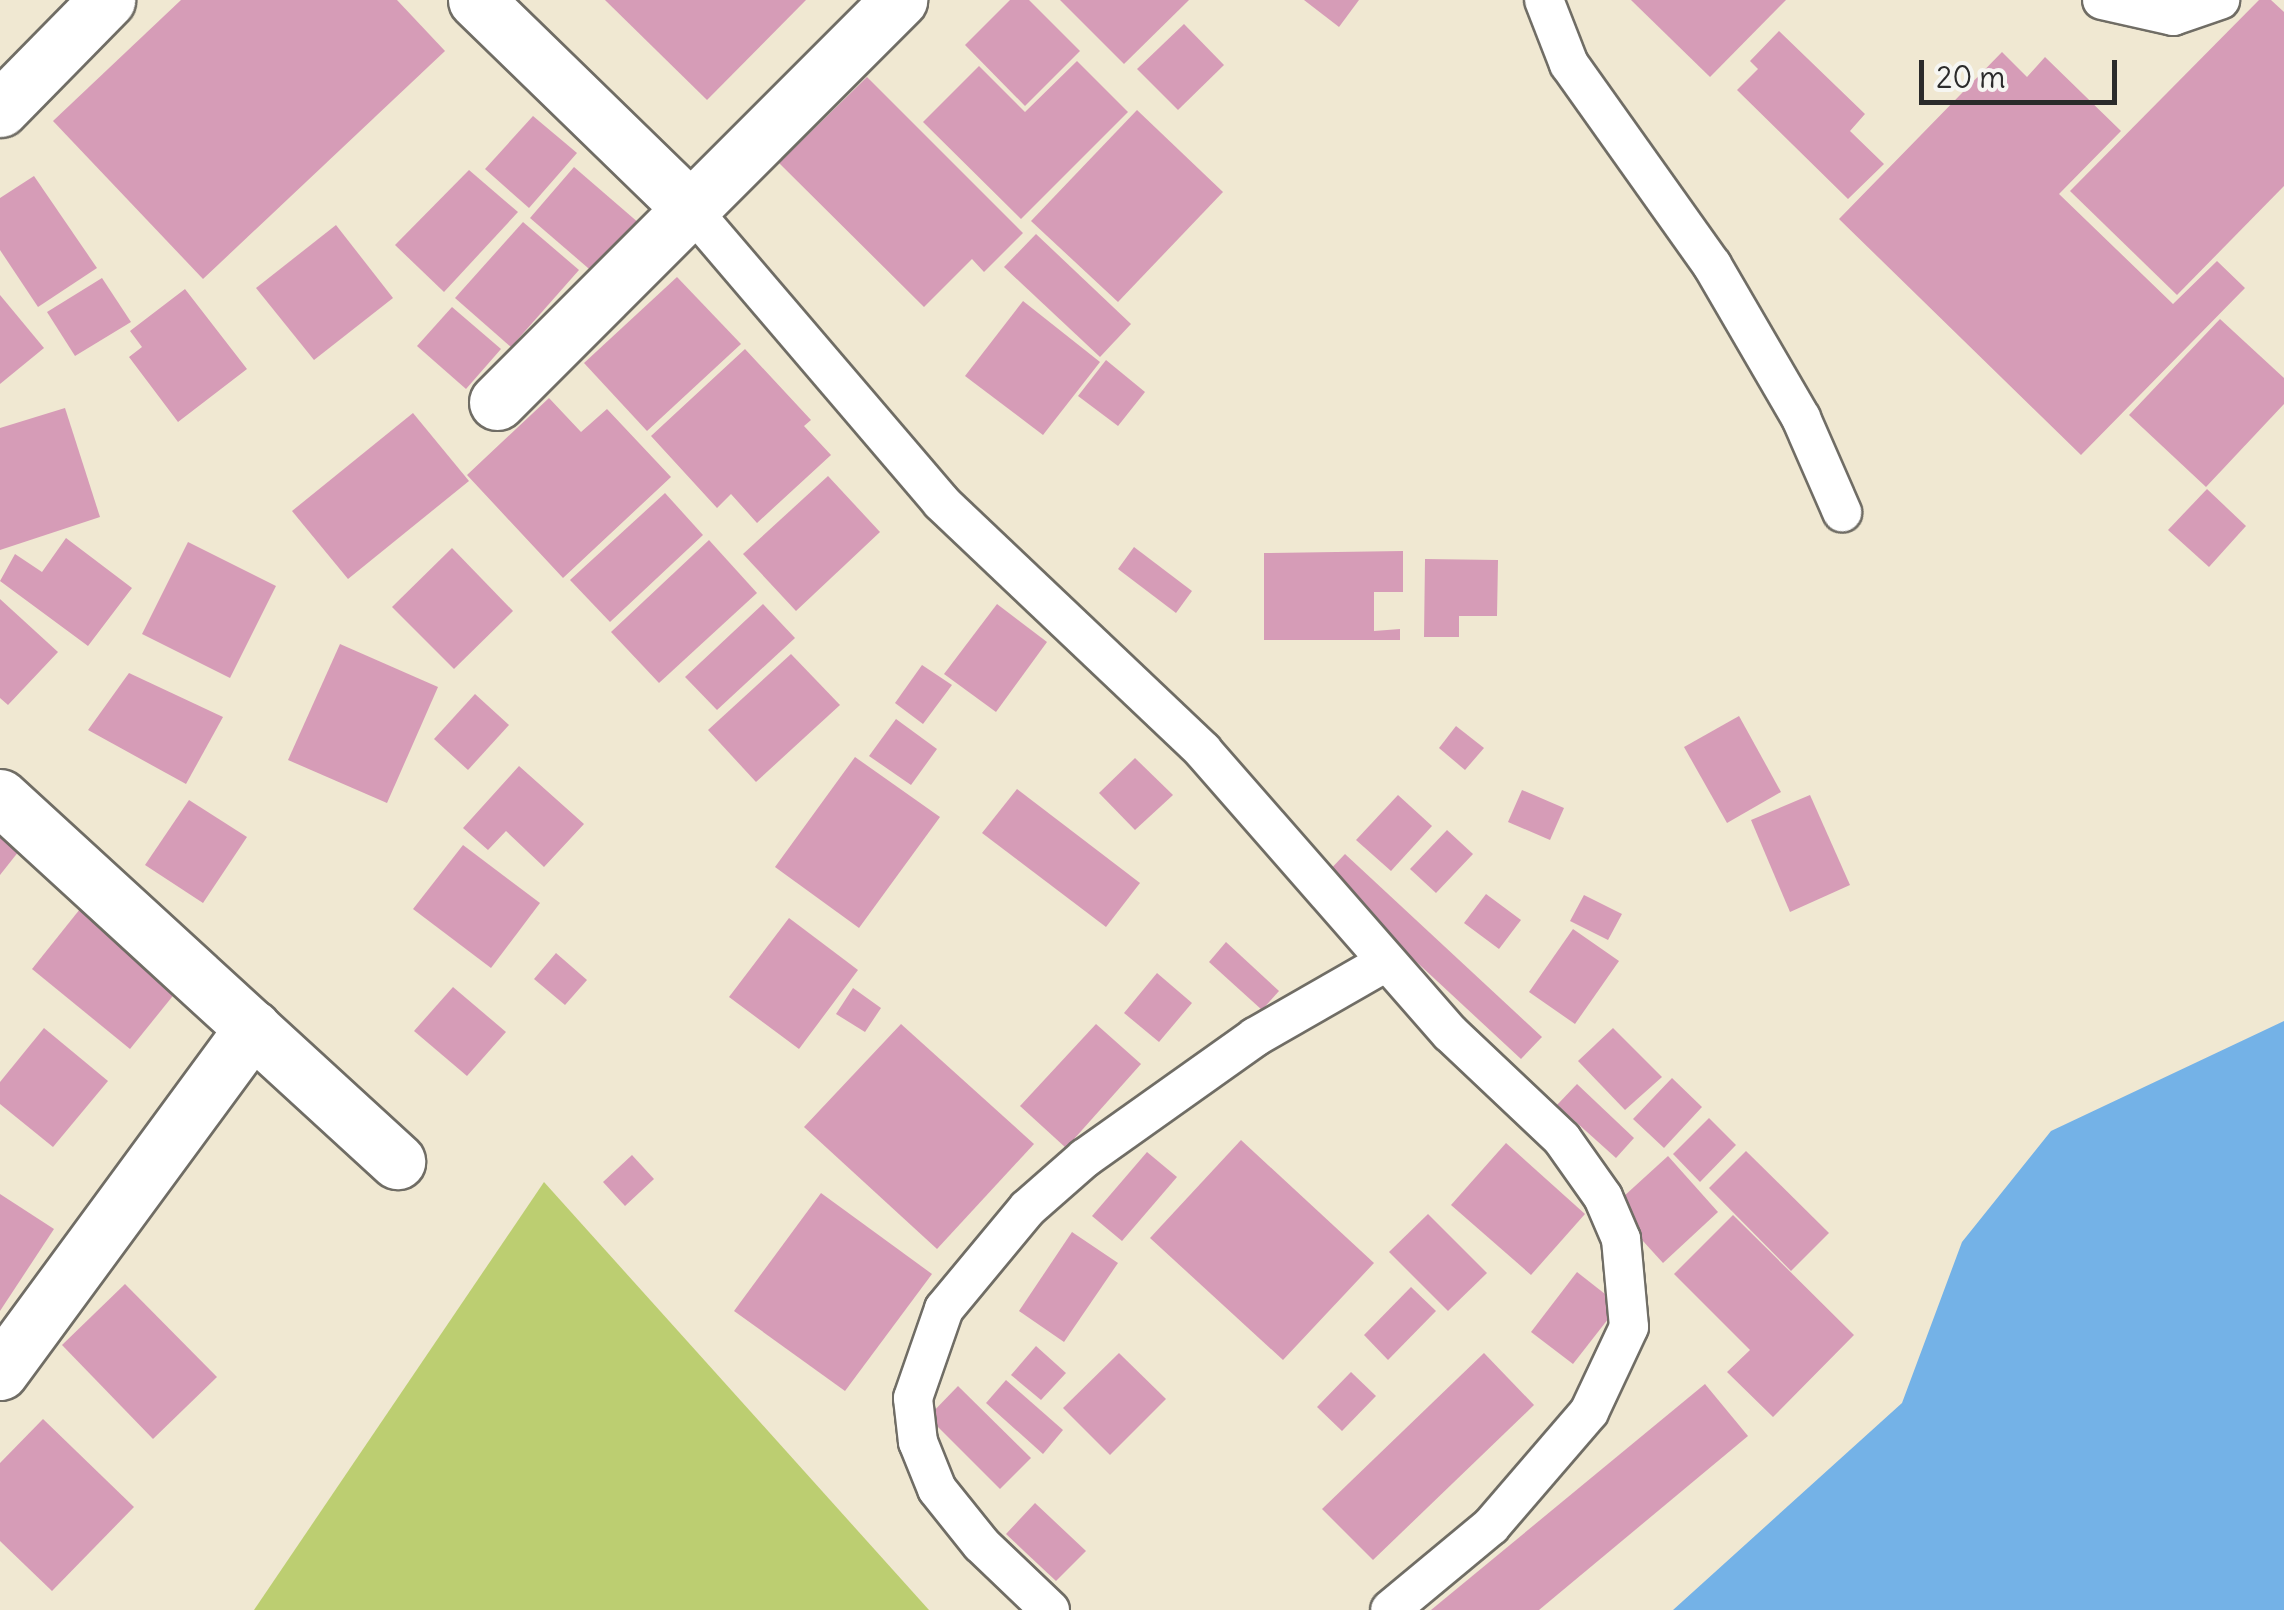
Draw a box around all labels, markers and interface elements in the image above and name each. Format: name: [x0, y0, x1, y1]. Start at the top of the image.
scale bar: [1924, 40, 2122, 102]
text: 20 m: [1936, 58, 2006, 96]

